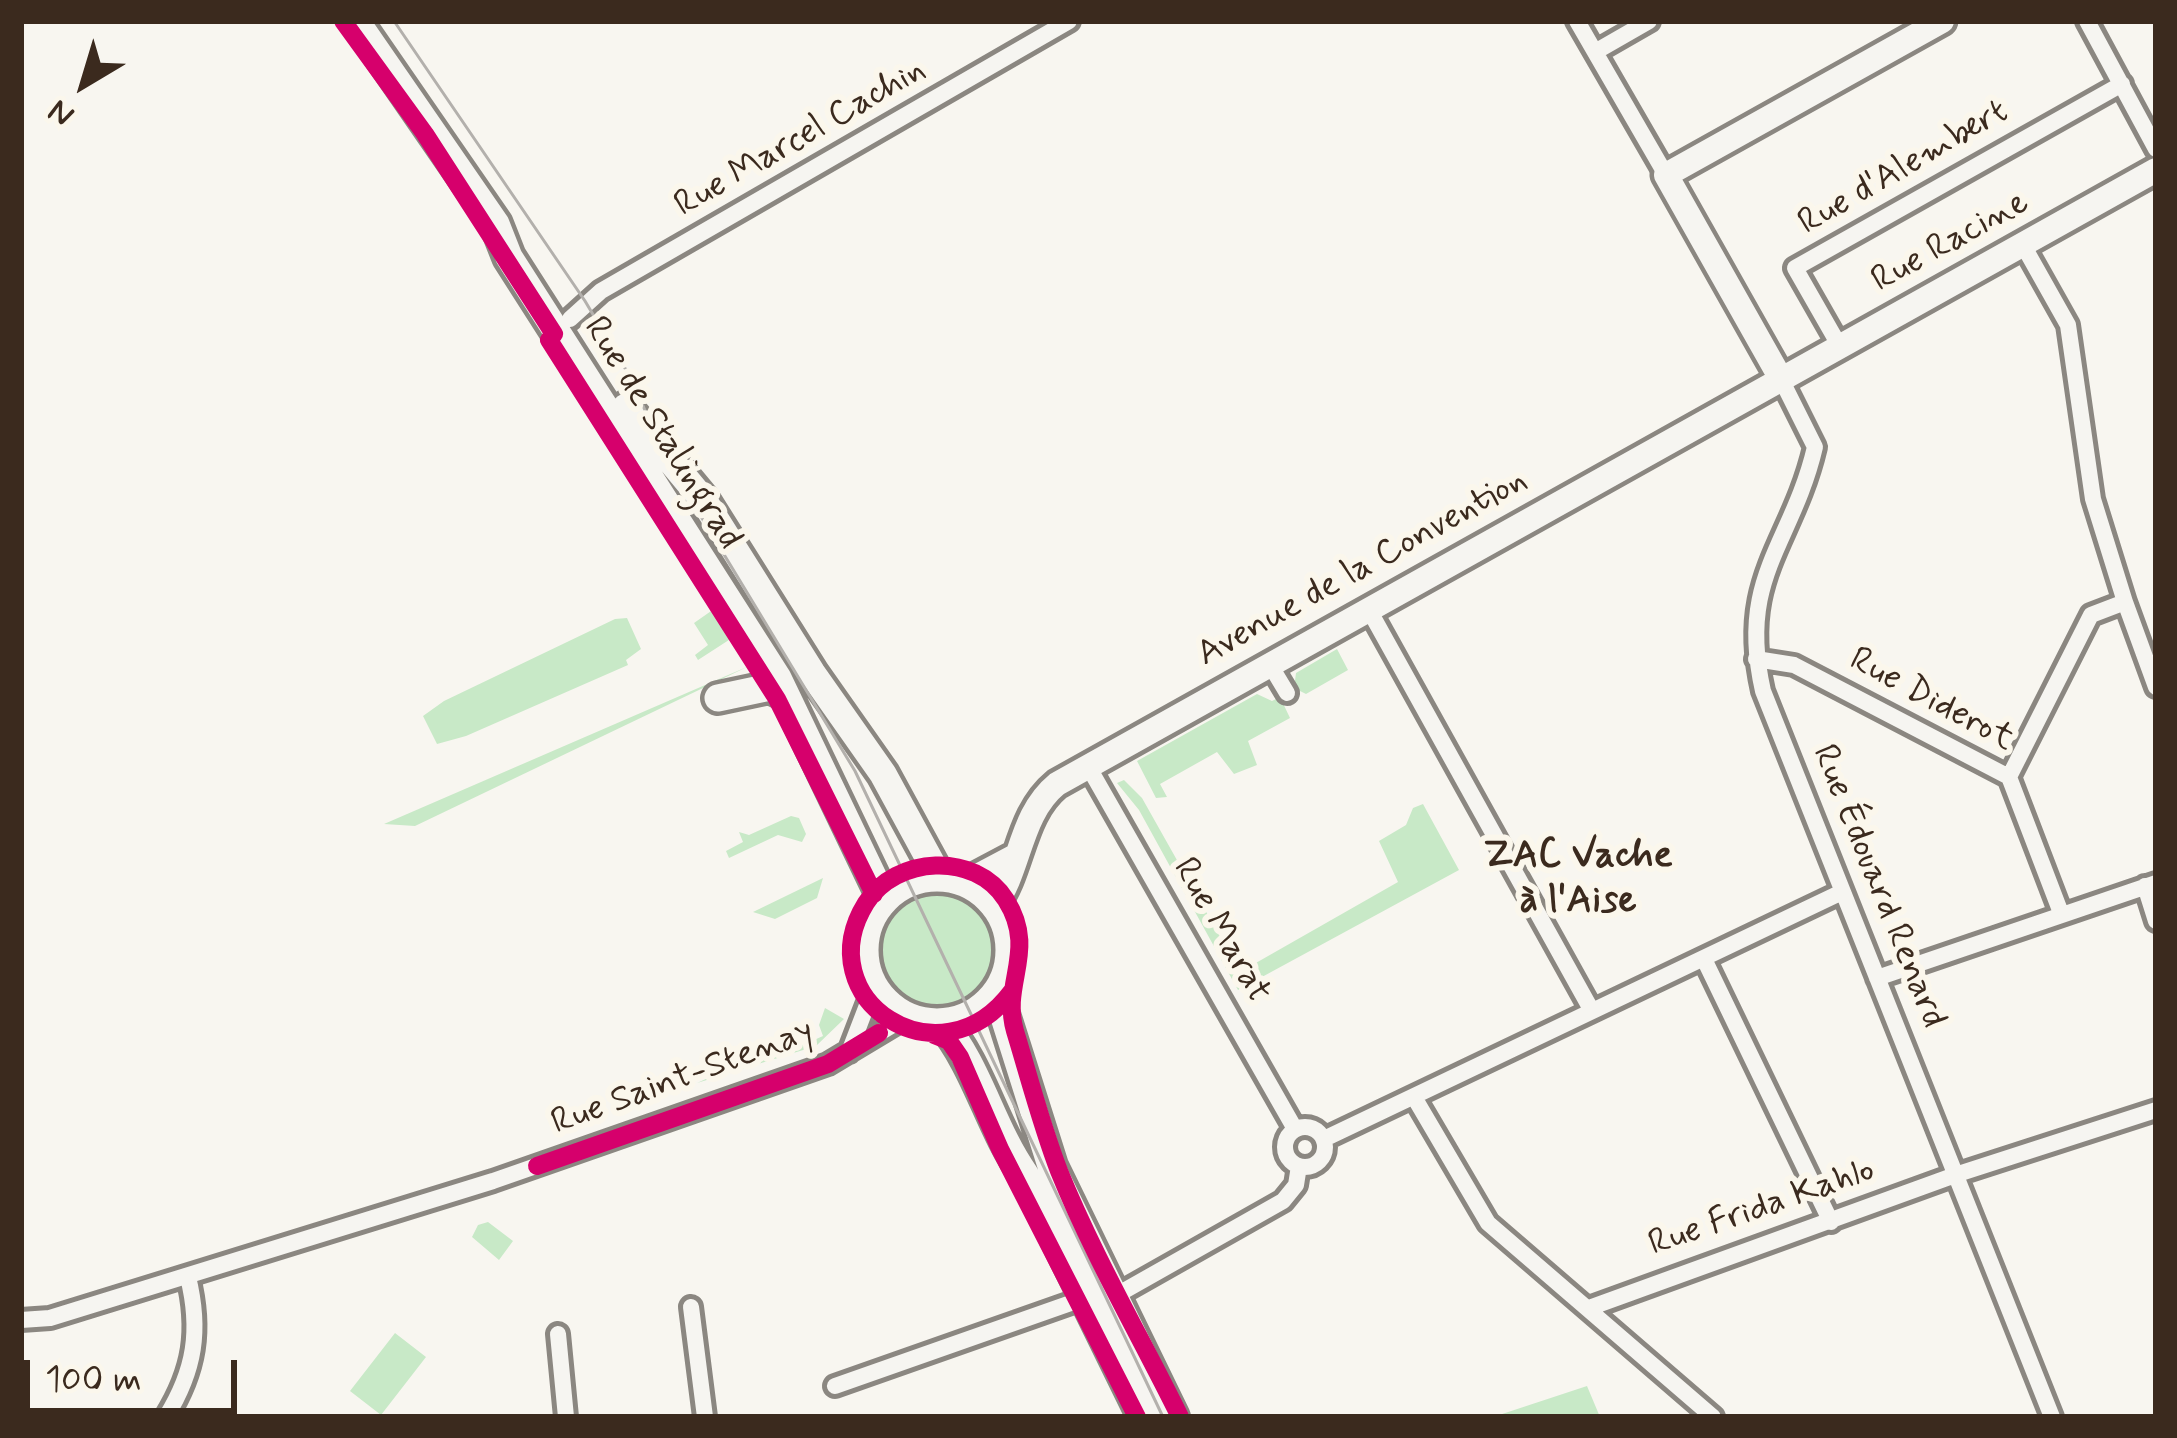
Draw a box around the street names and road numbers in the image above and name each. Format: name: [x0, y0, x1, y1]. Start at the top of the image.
street label: Rue Marcel Cachin: [668, 50, 934, 228]
street label: Rue d'Alembert: [1791, 92, 2017, 246]
street label: Rue Racine: [1865, 182, 2037, 304]
street label: Rue de Stalingrad: [572, 310, 750, 558]
street label: Avenue de la Convention: [1190, 460, 1536, 678]
street label: Rue Diderot: [1841, 640, 2021, 762]
street label: Rue Édouard Renard: [1801, 739, 1953, 1035]
street label: Rue Marat: [1161, 851, 1279, 1011]
street label: Rue Saint-Stenay: [546, 1012, 820, 1146]
street label: Rue Frida Kahlo: [1643, 1150, 1881, 1268]

